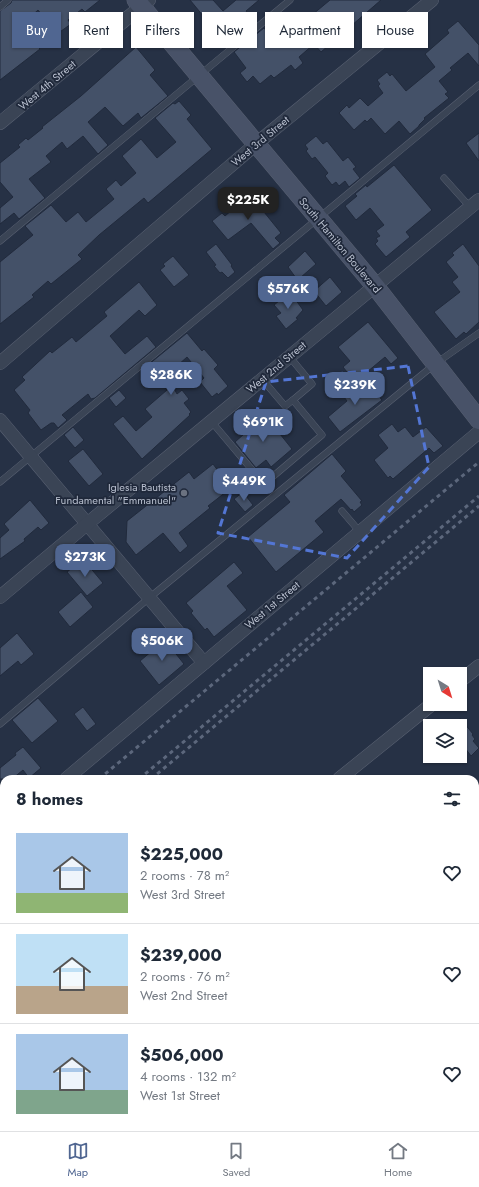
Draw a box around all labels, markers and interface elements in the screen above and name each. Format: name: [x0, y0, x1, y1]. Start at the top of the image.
chip: Buy: [12, 12, 61, 48]
chip: Rent: [69, 12, 123, 48]
chip: Filters: [131, 12, 194, 48]
chip: New: [202, 12, 257, 48]
chip: Apartment: [265, 12, 354, 48]
chip: House: [362, 12, 428, 48]
street label: West 4th Street: [15, 56, 79, 114]
street label: West 3rd Street: [227, 112, 293, 170]
pin: $225K: [220, 187, 276, 221]
text: $225K: [227, 190, 269, 209]
street label: South Hamilton Boulevard: [295, 194, 385, 296]
pin: $576K: [260, 276, 316, 310]
text: $576K: [267, 279, 309, 298]
street label: West 2nd Street: [243, 337, 310, 397]
pin: $286K: [143, 362, 199, 396]
text: $286K: [150, 365, 192, 384]
pin: $239K: [327, 372, 383, 406]
text: $239K: [334, 375, 376, 394]
pin: $691K: [235, 409, 291, 443]
text: $691K: [242, 412, 284, 431]
pin: $449K: [216, 468, 272, 502]
text: $449K: [222, 471, 266, 490]
place label: Iglesia Bautista Fundamental "Emmanuel": [55, 479, 176, 508]
marker: Iglesia Bautista Fundamental "Emmanuel": [179, 488, 189, 498]
pin: $273K: [57, 544, 113, 578]
text: $273K: [64, 547, 106, 566]
street label: West 1st Street: [241, 577, 303, 633]
pin: $506K: [134, 628, 190, 662]
text: $506K: [141, 631, 183, 650]
north arrow: [423, 667, 467, 711]
map controls: [423, 667, 467, 763]
button: layers: [423, 719, 467, 763]
text: 8 homes: [16, 787, 83, 811]
icon: filters: [441, 788, 463, 810]
text: $225,000: [140, 842, 223, 866]
icon: home: [48, 849, 96, 897]
icon: heart: [441, 862, 463, 884]
text: 2 rooms · 78 m²: [140, 866, 229, 885]
text: West 3rd Street: [140, 885, 225, 904]
text: $239,000: [140, 943, 222, 967]
icon: home: [48, 950, 96, 998]
icon: heart: [441, 963, 463, 985]
text: 2 rooms · 76 m²: [140, 967, 230, 986]
text: West 2nd Street: [140, 986, 227, 1005]
text: $506,000: [140, 1043, 223, 1067]
icon: home: [48, 1050, 96, 1098]
icon: heart: [441, 1063, 463, 1085]
text: 4 rooms · 132 m²: [140, 1067, 236, 1086]
text: West 1st Street: [140, 1086, 220, 1105]
tab: Map: [67, 1140, 89, 1180]
tab: Saved: [222, 1140, 250, 1180]
tab: Home: [384, 1140, 412, 1180]

